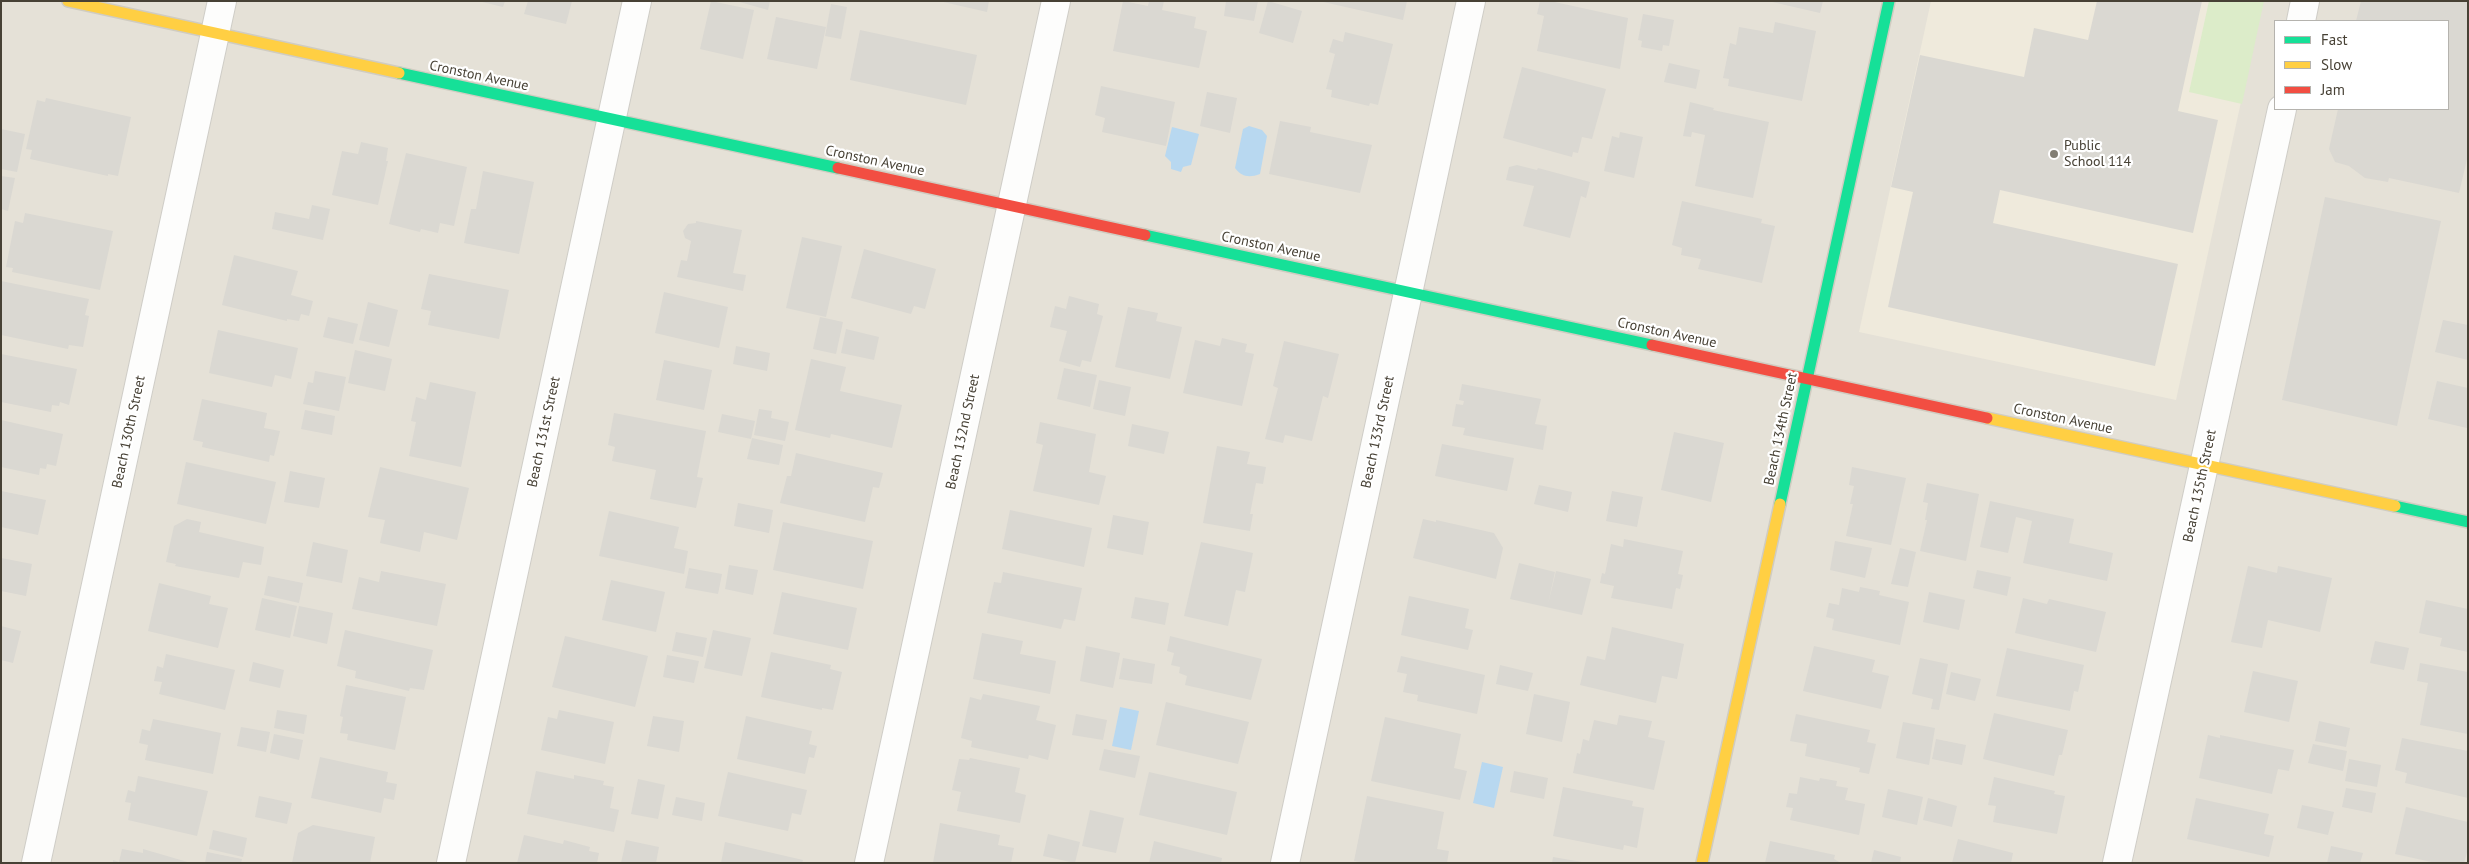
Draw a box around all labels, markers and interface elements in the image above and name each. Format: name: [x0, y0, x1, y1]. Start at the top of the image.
legend: [2274, 20, 2449, 110]
text: Fast: [2321, 30, 2348, 49]
text: Slow: [2321, 55, 2352, 74]
street label: Cronston Avenue: [428, 57, 530, 95]
text: Jam: [2321, 80, 2345, 99]
place label: Public School 114: [2064, 138, 2131, 170]
street label: Cronston Avenue: [824, 142, 926, 180]
marker: Public School 114: [2048, 148, 2060, 160]
street label: Cronston Avenue: [1220, 228, 1322, 266]
street label: Cronston Avenue: [1616, 314, 1718, 352]
street label: Beach 134th Street: [1761, 371, 1801, 487]
street label: Beach 132nd Street: [943, 373, 983, 491]
street label: Beach 130th Street: [109, 374, 149, 490]
street label: Beach 133rd Street: [1358, 374, 1398, 490]
street label: Beach 131st Street: [524, 375, 564, 489]
street label: Cronston Avenue: [2012, 400, 2114, 438]
street label: Beach 135th Street: [2180, 428, 2220, 544]

